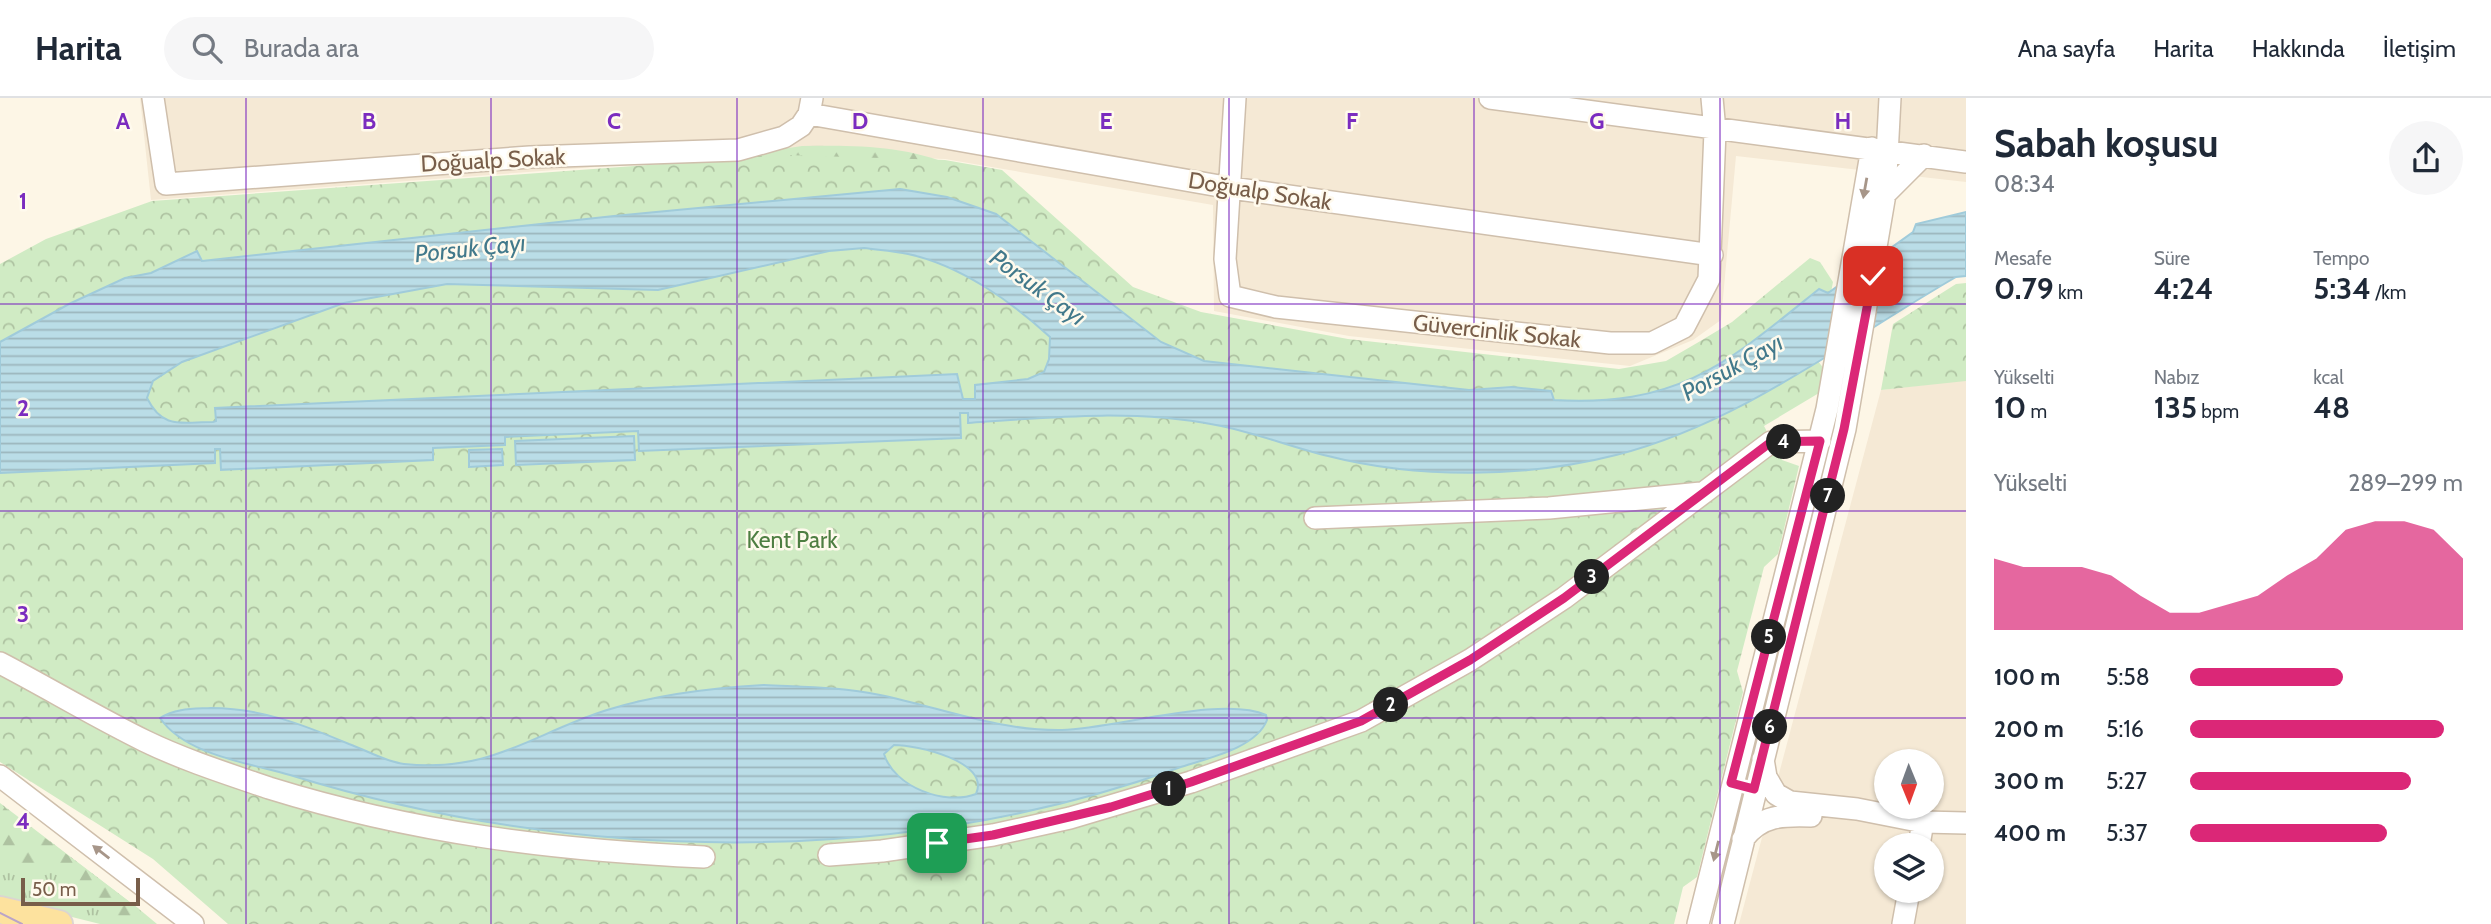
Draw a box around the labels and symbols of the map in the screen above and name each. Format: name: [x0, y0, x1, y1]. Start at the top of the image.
text: A: [116, 107, 131, 135]
text: B: [362, 107, 376, 135]
text: C: [607, 107, 621, 135]
text: D: [852, 107, 868, 135]
text: E: [1099, 107, 1113, 135]
text: F: [1346, 107, 1358, 135]
text: G: [1589, 107, 1605, 135]
text: H: [1835, 107, 1851, 135]
street label: Doğualp Sokak: [420, 142, 567, 178]
street label: Doğualp Sokak: [1186, 166, 1334, 216]
one-way arrow: [1859, 177, 1870, 199]
text: 1: [19, 187, 27, 215]
water label: Porsuk Çayı: [413, 228, 527, 268]
water label: Porsuk Çayı: [984, 243, 1092, 331]
pin: [1843, 246, 1903, 306]
street label: Güvercinlik Sokak: [1412, 308, 1583, 354]
water label: Porsuk Çayı: [1676, 327, 1788, 407]
text: 2: [17, 394, 29, 422]
pin: 4: [1766, 424, 1802, 460]
pin: 7: [1811, 478, 1846, 514]
park label: Kent Park: [746, 526, 838, 554]
pin: 3: [1574, 560, 1610, 594]
text: 3: [17, 600, 29, 628]
pin: 5: [1752, 620, 1786, 654]
pin: 2: [1374, 688, 1408, 722]
pin: 6: [1752, 710, 1788, 744]
north arrow: [1874, 749, 1944, 819]
pin: 1: [1152, 772, 1186, 806]
text: 4: [16, 807, 30, 835]
pin: [907, 813, 967, 873]
one-way arrow: [1710, 840, 1721, 862]
one-way arrow: [92, 845, 110, 860]
scale bar: [21, 875, 140, 907]

